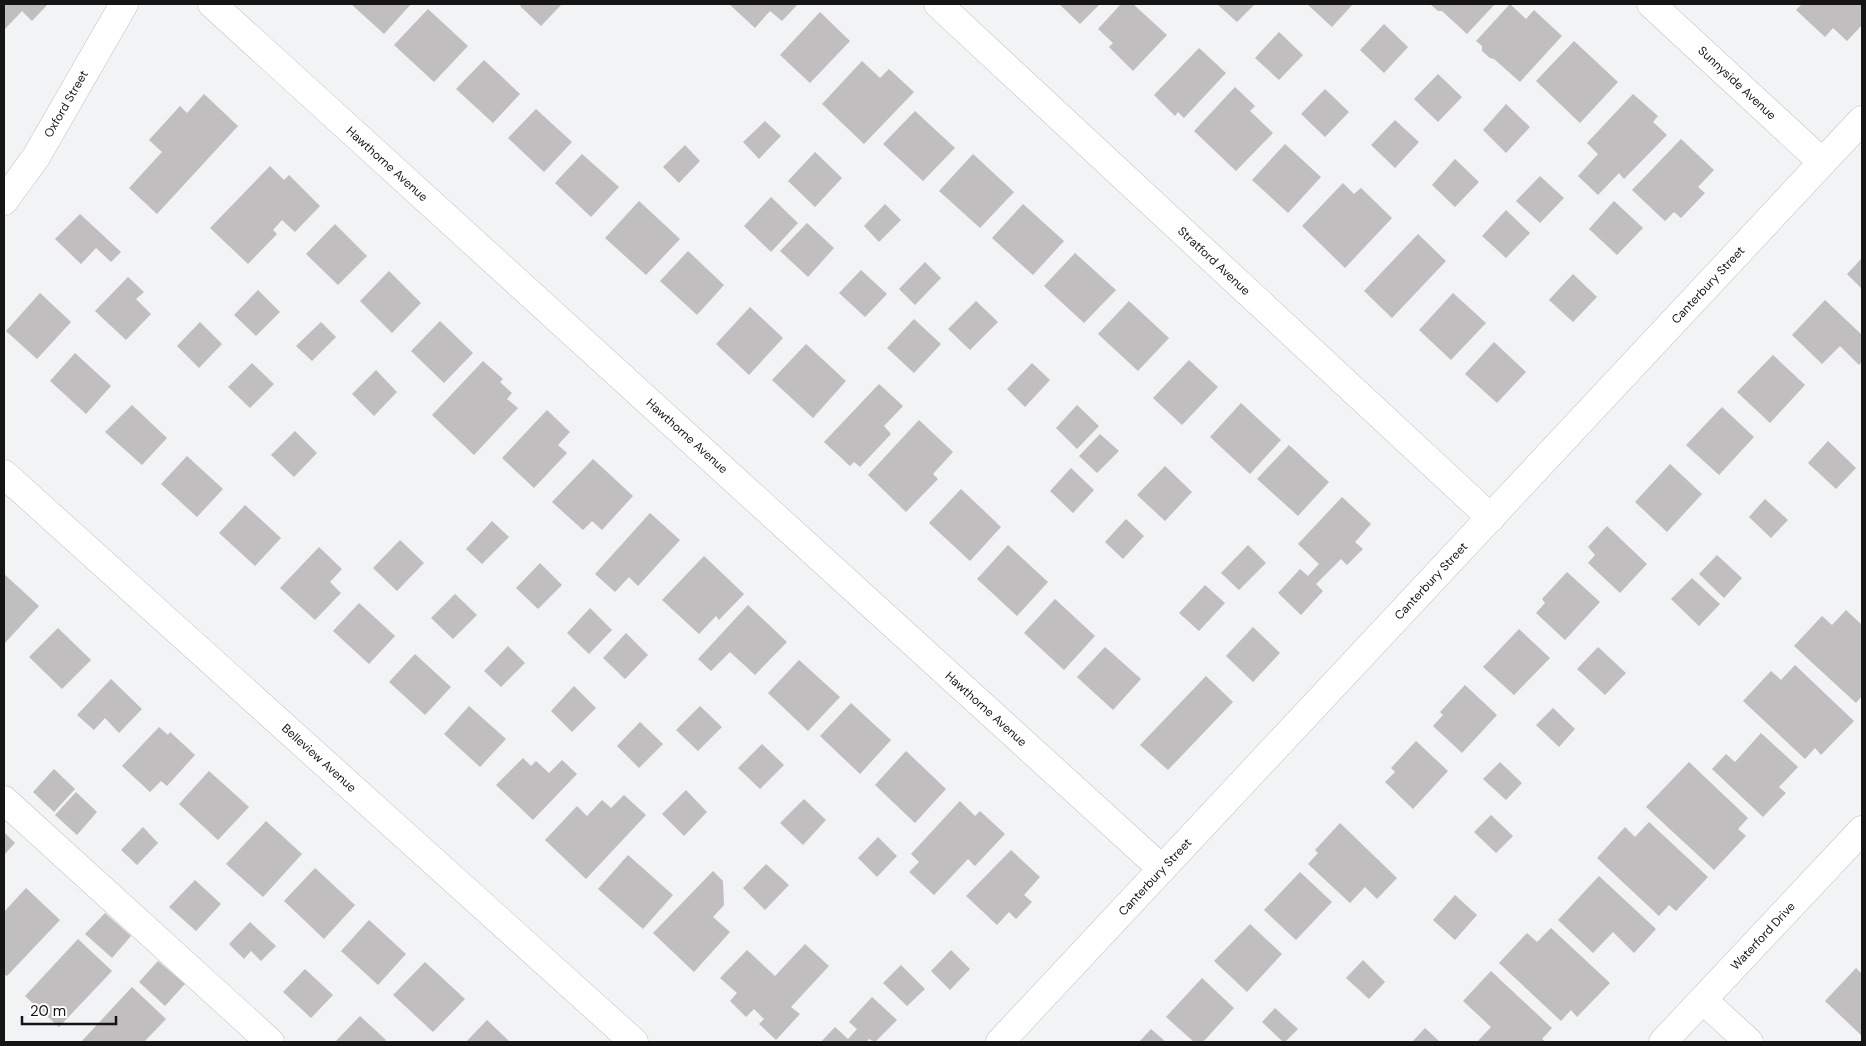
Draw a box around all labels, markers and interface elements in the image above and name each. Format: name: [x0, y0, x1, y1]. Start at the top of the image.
street label: Sunnyside Avenue: [1695, 43, 1780, 123]
street label: Oxford Street: [40, 67, 92, 141]
street label: Hawthorne Avenue: [343, 123, 431, 205]
street label: Stratford Avenue: [1174, 223, 1254, 299]
street label: Canterbury Street: [1668, 243, 1748, 327]
street label: Hawthorne Avenue: [643, 395, 731, 477]
street label: Canterbury Street: [1391, 539, 1471, 623]
street label: Hawthorne Avenue: [942, 668, 1030, 750]
street label: Belleview Avenue: [278, 720, 360, 796]
street label: Canterbury Street: [1115, 835, 1195, 919]
street label: Waterford Drive: [1727, 898, 1799, 973]
scale bar: [22, 994, 116, 1026]
text: 20 m: [30, 1001, 66, 1021]

